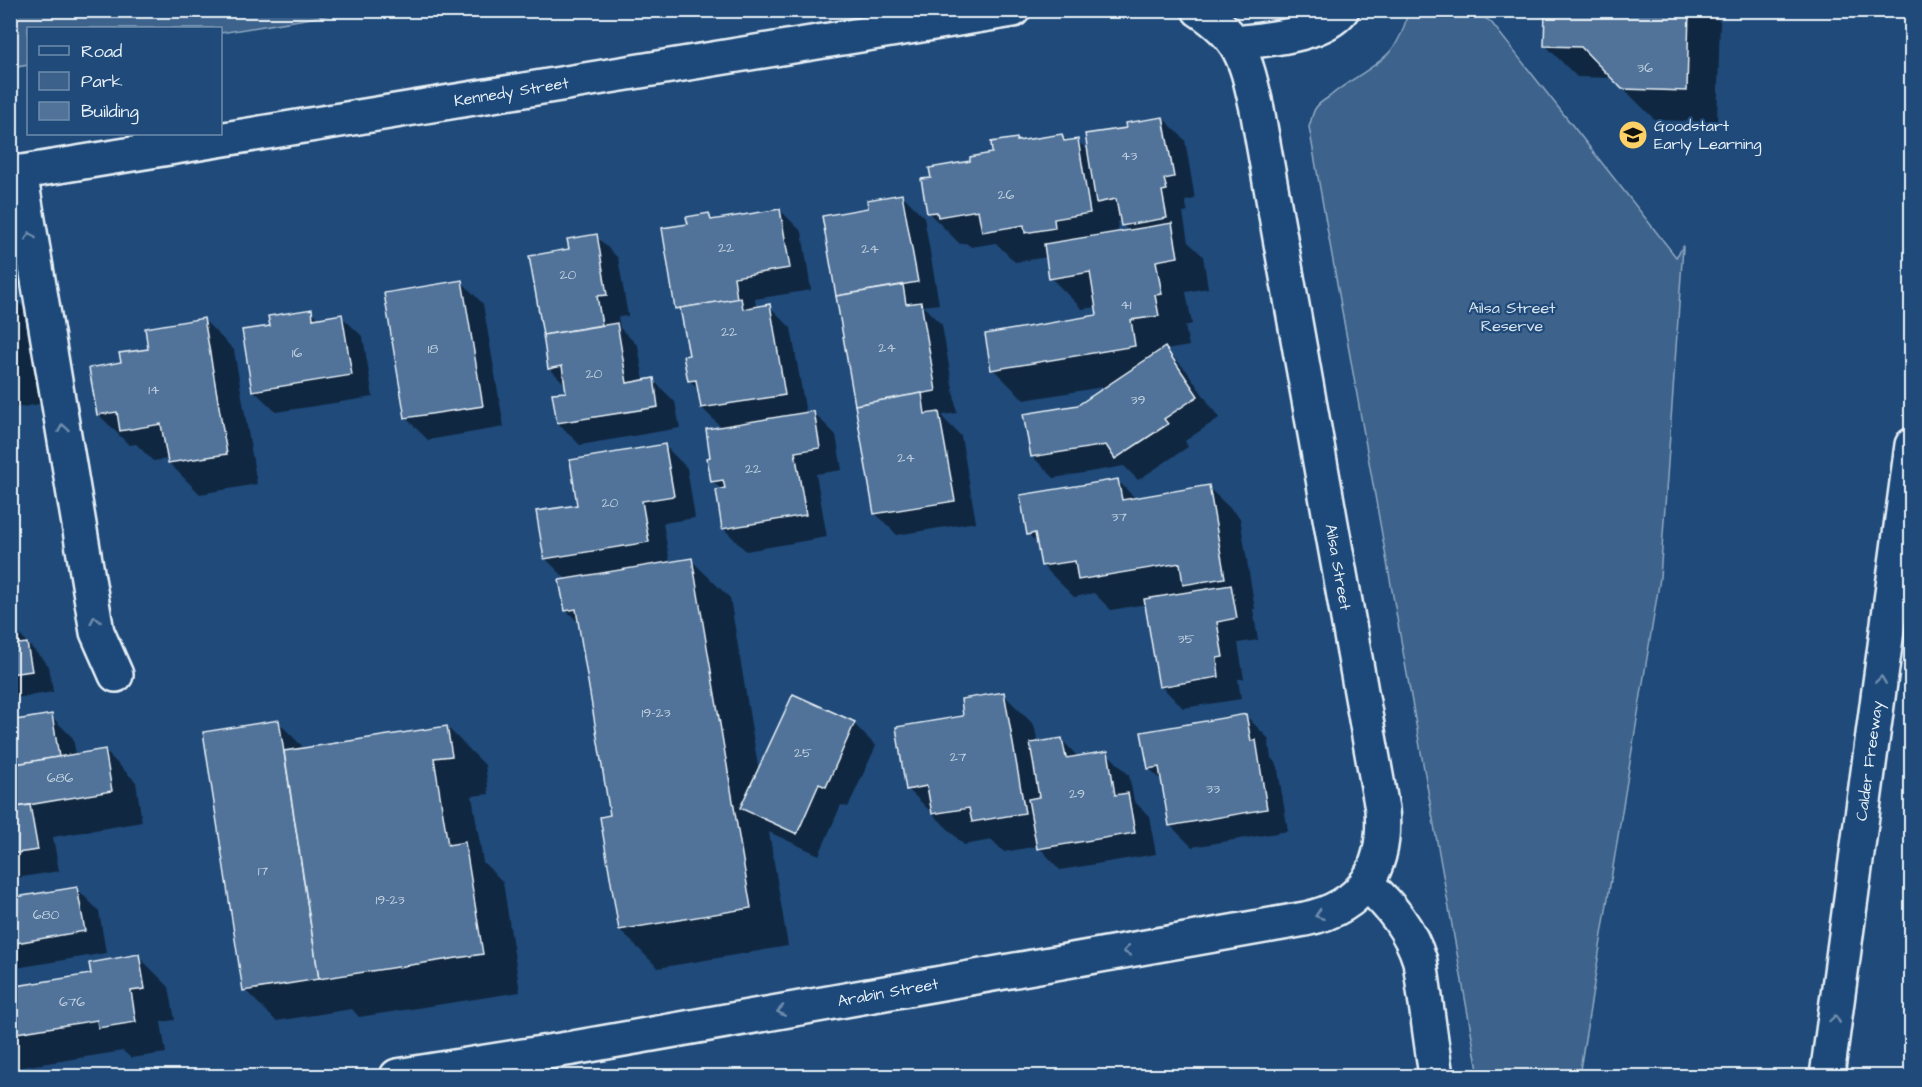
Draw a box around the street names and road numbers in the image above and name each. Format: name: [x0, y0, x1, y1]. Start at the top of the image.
street label: Kennedy Street: [452, 72, 571, 112]
street label: Ailsa Street: [1320, 522, 1356, 612]
street label: Calder Freeway: [1850, 699, 1889, 822]
street label: Arabin Street: [836, 973, 941, 1012]

